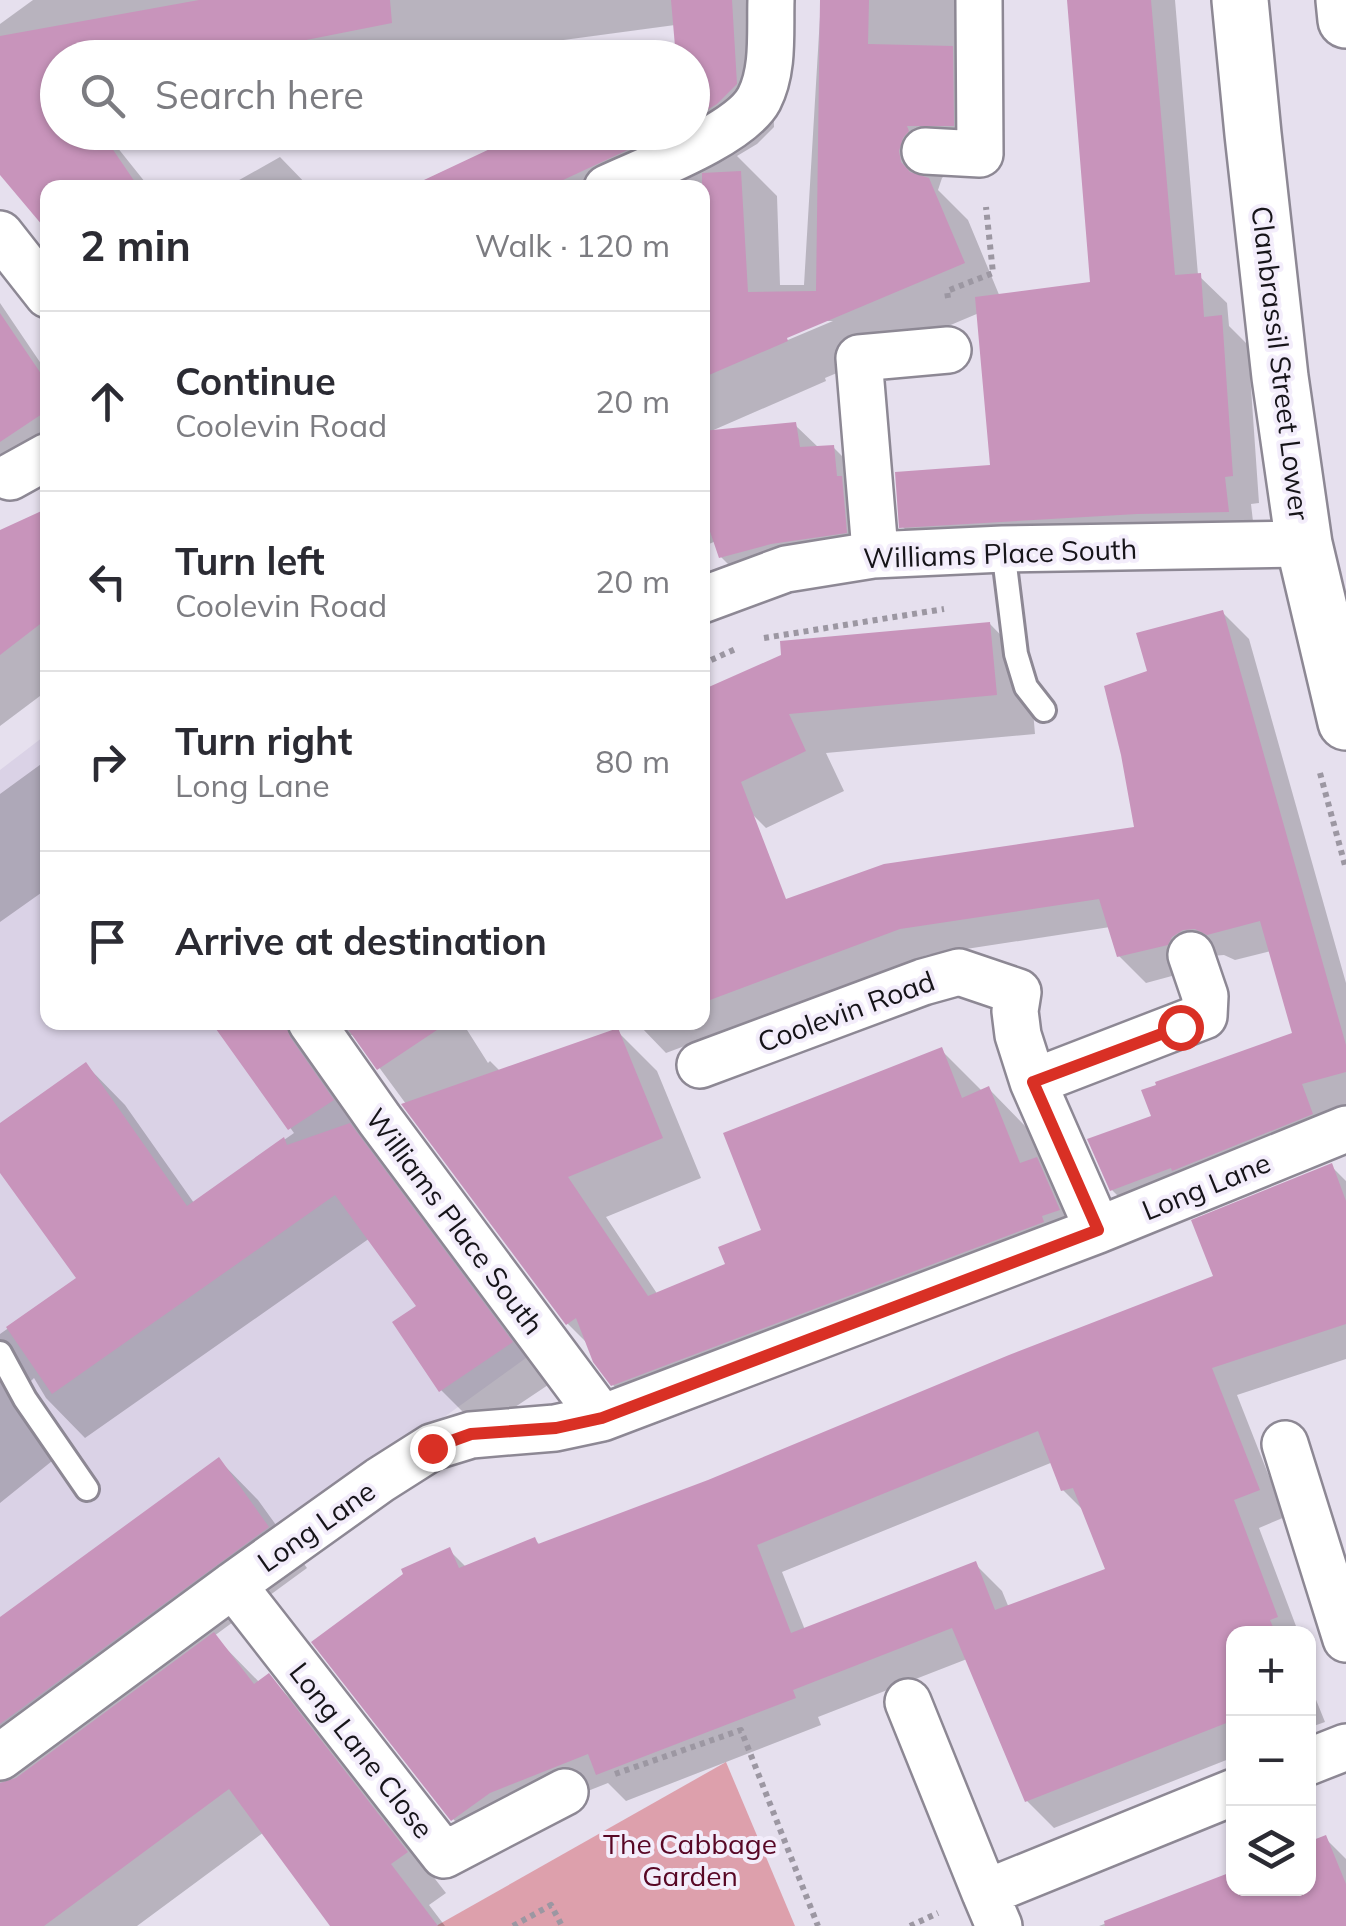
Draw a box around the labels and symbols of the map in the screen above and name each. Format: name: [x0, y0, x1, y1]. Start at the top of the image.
street label: Clanbrassil Street Lower: [1244, 204, 1318, 523]
street label: Williams Place South: [862, 531, 1138, 575]
street label: Coolevin Road: [753, 963, 939, 1059]
route start: [1158, 1005, 1204, 1051]
street label: Williams Place South: [359, 1101, 551, 1341]
street label: Long Lane: [1137, 1144, 1275, 1228]
route end: [410, 1426, 456, 1472]
street label: Long Lane: [250, 1473, 382, 1579]
street label: Long Lane Close: [282, 1655, 442, 1845]
park label: The Cabbage Garden: [603, 1826, 777, 1893]

